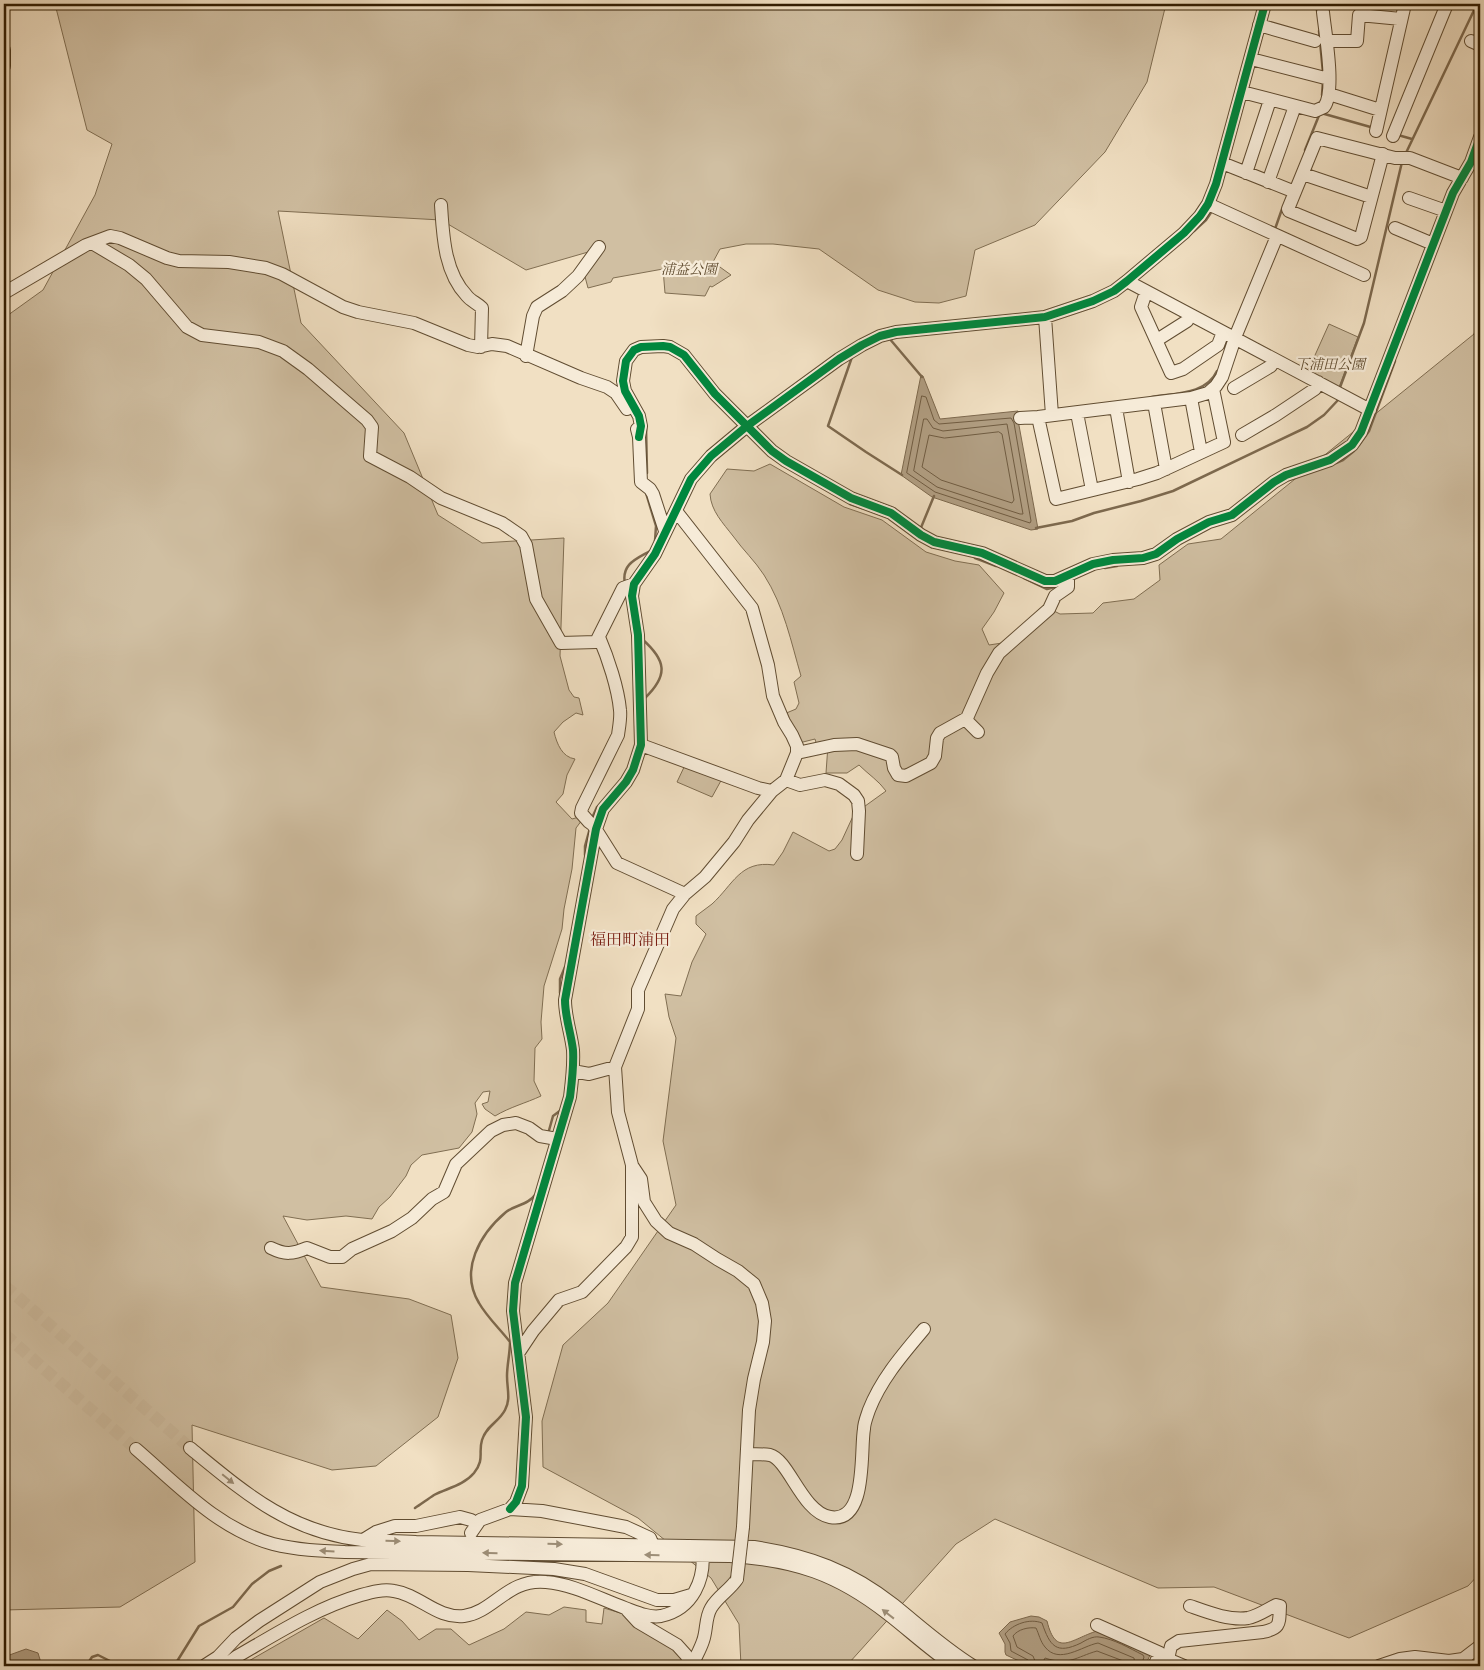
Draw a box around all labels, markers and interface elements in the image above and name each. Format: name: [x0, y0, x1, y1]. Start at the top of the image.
park label: 浦益公園: [661, 260, 719, 279]
park label: 下浦田公園: [1295, 355, 1367, 374]
district label: 福田町浦田: [590, 929, 670, 951]
one-way arrow: [222, 1473, 234, 1484]
one-way arrow: [385, 1537, 401, 1545]
one-way arrow: [547, 1540, 563, 1548]
one-way arrow: [319, 1547, 335, 1555]
one-way arrow: [481, 1549, 497, 1557]
one-way arrow: [644, 1551, 660, 1559]
one-way arrow: [881, 1609, 895, 1619]

